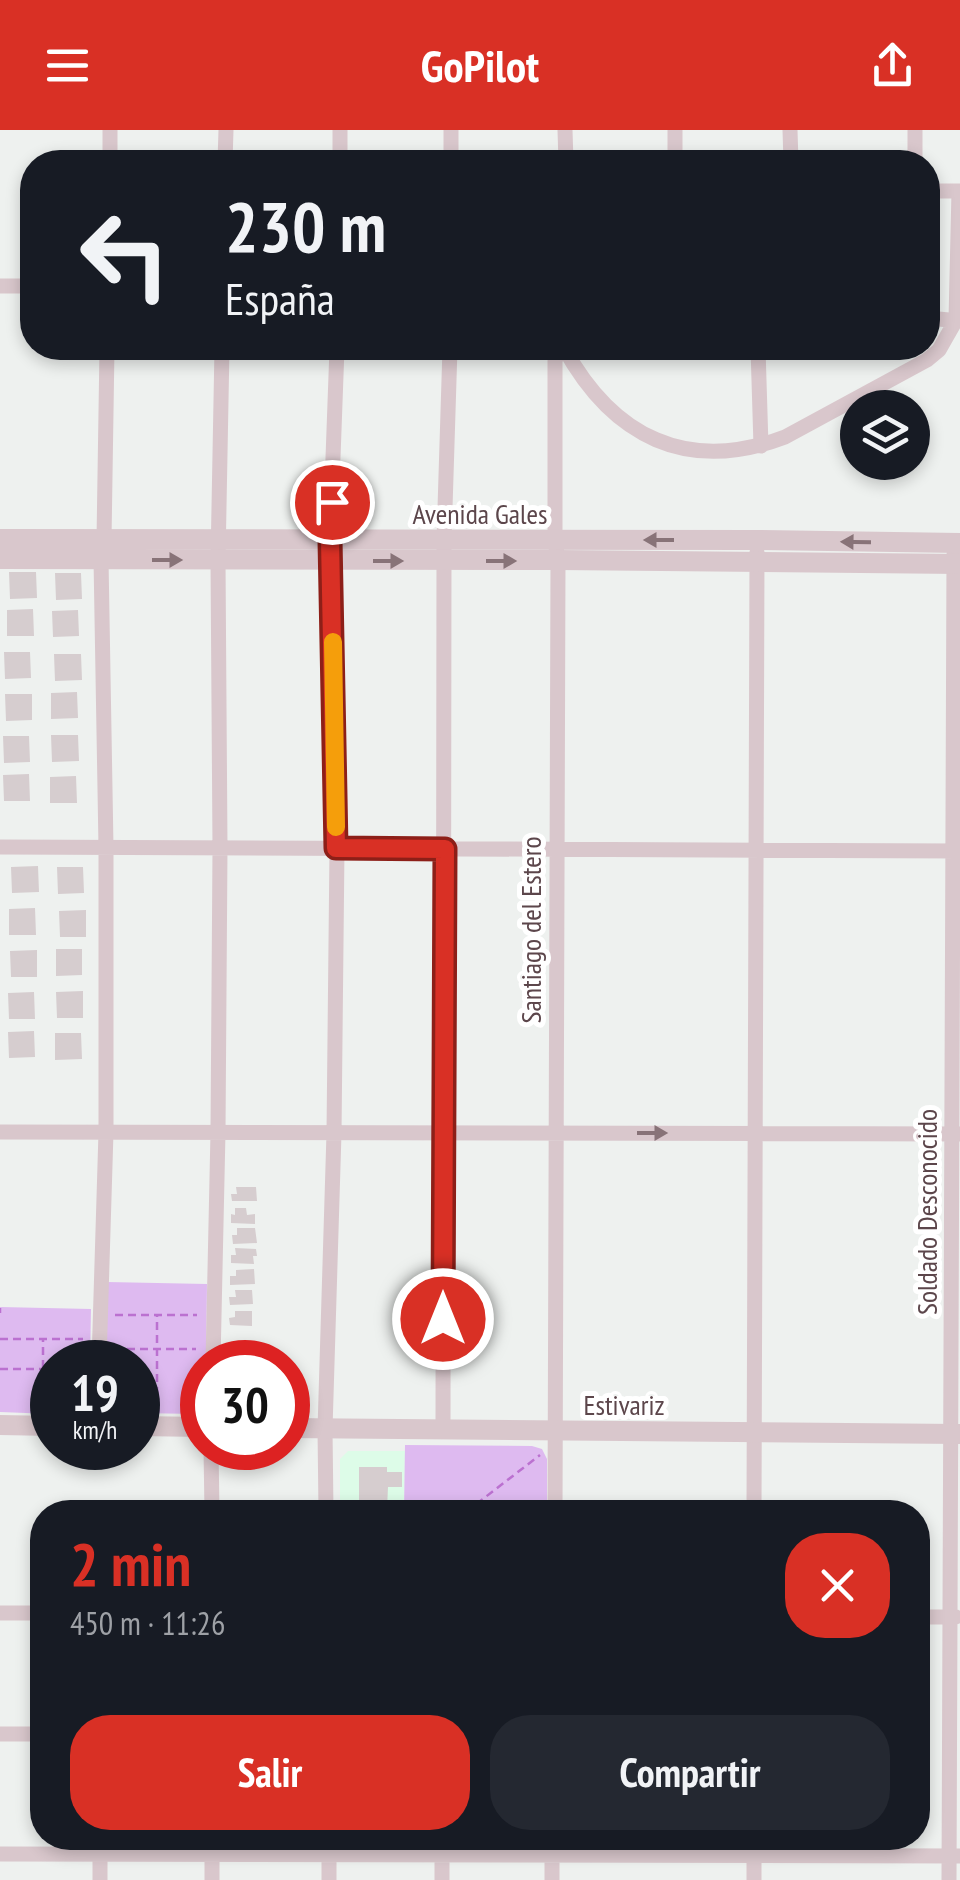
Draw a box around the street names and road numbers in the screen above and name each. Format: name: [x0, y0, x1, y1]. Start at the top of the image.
street label: Avenida Gales: [413, 495, 547, 532]
street label: Santiago del Estero: [512, 836, 549, 1024]
street label: Soldado Desconocido: [908, 1109, 945, 1315]
street label: Estivariz: [583, 1386, 665, 1423]

